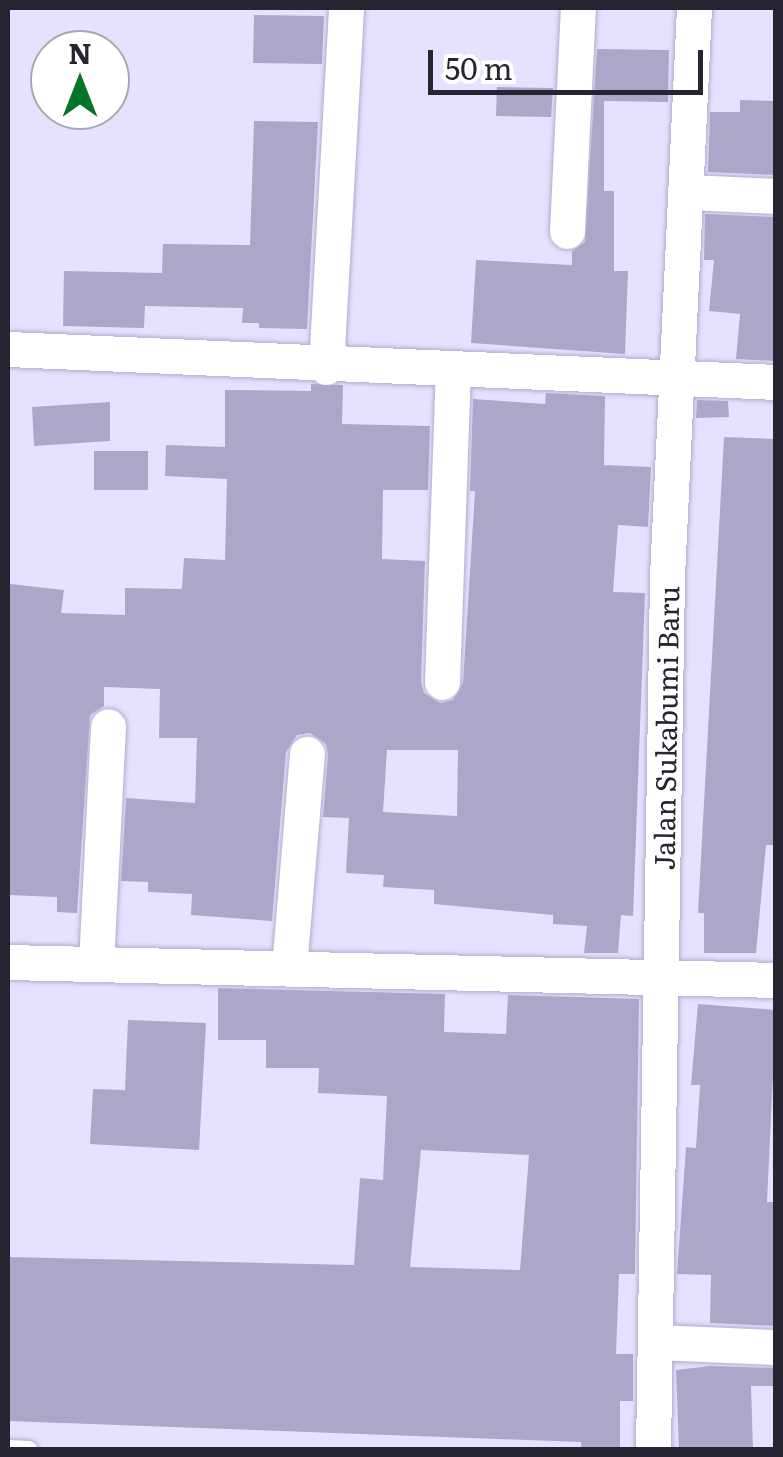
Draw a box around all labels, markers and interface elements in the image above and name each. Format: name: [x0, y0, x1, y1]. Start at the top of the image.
north arrow: [30, 30, 130, 130]
scale bar: [433, 30, 708, 92]
text: N: [68, 31, 92, 73]
text: 50 m: [445, 45, 513, 89]
street label: Jalan Sukabumi Baru: [646, 586, 684, 870]

